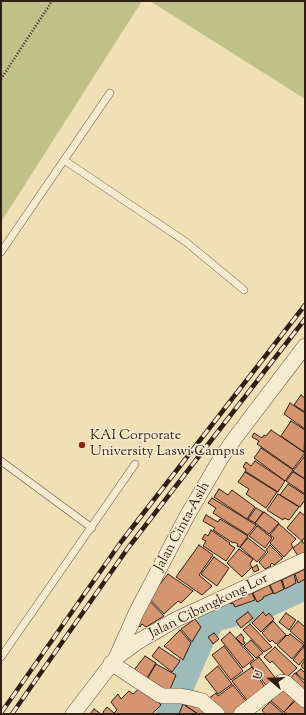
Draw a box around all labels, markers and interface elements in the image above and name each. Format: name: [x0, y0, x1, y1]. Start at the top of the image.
place label: KAI Corporate University Laswi Campus: [90, 429, 245, 462]
marker: KAI Corporate University Laswi Campus: [77, 440, 87, 450]
street label: Jalan Cinta-Asih: [152, 479, 214, 575]
street label: Jalan Cibangkong Lor: [147, 571, 271, 643]
north arrow: [250, 659, 290, 699]
text: U: [250, 668, 268, 682]

